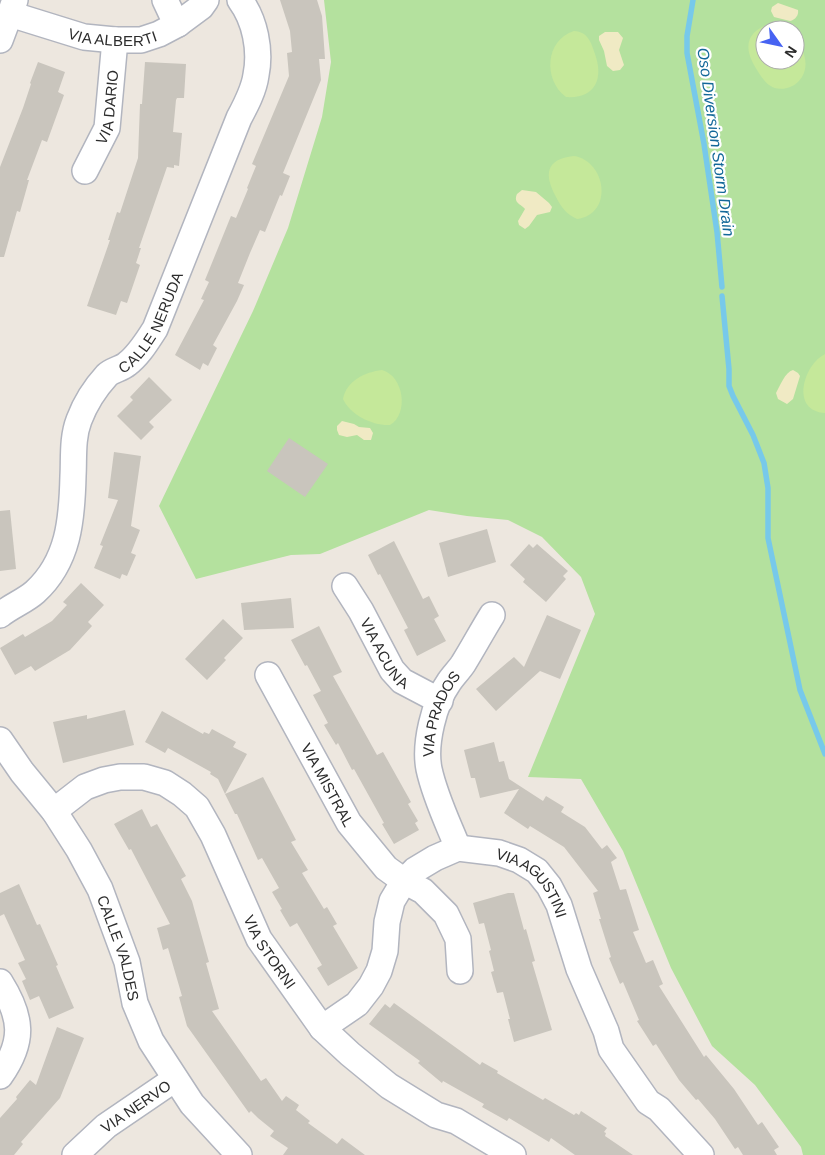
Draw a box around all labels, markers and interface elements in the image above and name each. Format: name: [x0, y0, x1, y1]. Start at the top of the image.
north arrow: [755, 20, 805, 70]
street label: VIA ALBERTI: [66, 24, 159, 49]
text: N: [781, 43, 800, 61]
water label: Oso Diversion Storm Drain: [694, 47, 738, 237]
street label: VIA DARIO: [92, 69, 121, 147]
street label: CALLE NERUDA: [115, 269, 185, 376]
street label: VIA ACUNA: [358, 615, 412, 692]
street label: VIA PRADOS: [419, 667, 463, 757]
street label: VIA MISTRAL: [298, 740, 358, 829]
street label: VIA AGUSTINI: [494, 844, 571, 919]
street label: CALLE VALDES: [95, 893, 143, 1002]
street label: VIA STORNI: [241, 912, 300, 992]
street label: VIA NERVO: [97, 1076, 173, 1136]

